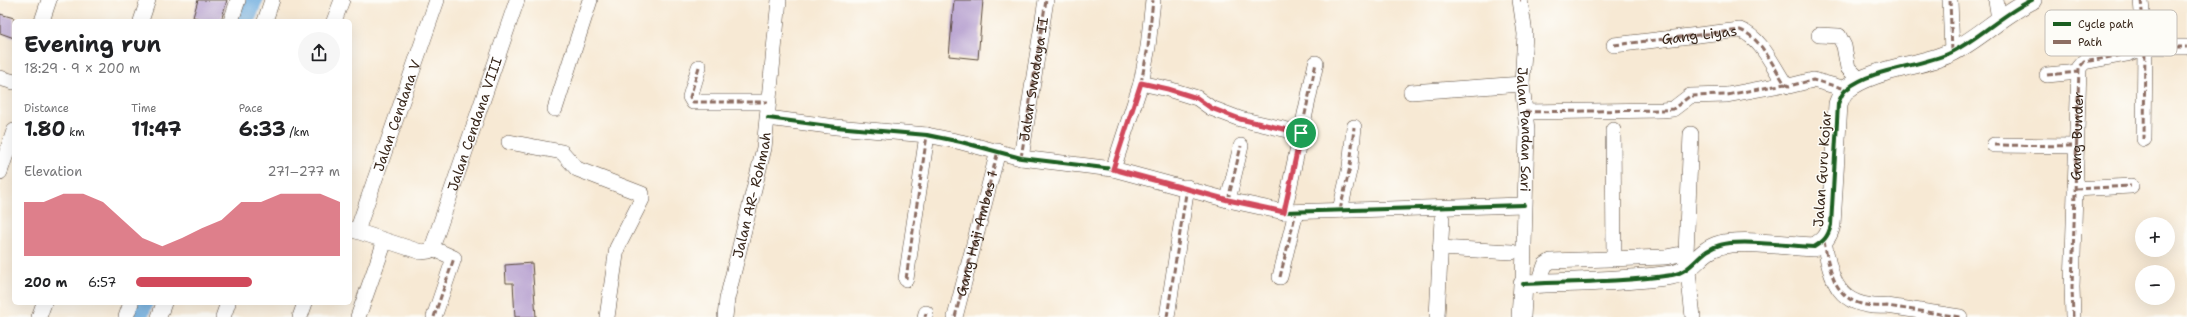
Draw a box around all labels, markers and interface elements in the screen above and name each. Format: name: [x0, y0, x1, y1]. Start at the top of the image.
legend: [2045, 10, 2177, 56]
street label: Jalan Swadaya II: [1015, 15, 1052, 142]
text: Cycle path: [2078, 17, 2134, 32]
street label: Gang Liyas: [1661, 21, 1738, 48]
text: Evening run: [24, 30, 161, 59]
button: share: [298, 32, 340, 74]
text: Path: [2078, 35, 2102, 50]
street label: Jalan Cendana VIII: [443, 54, 506, 193]
street label: Jalan Cendana V: [369, 57, 425, 174]
text: 18:29 · 9 × 200 m: [24, 60, 140, 77]
street label: Jalan Pandan Sari: [1513, 66, 1536, 192]
street label: Gang Bunder: [2066, 91, 2087, 181]
text: Distance: [24, 101, 69, 116]
text: Time: [131, 101, 157, 116]
text: Pace: [239, 101, 263, 116]
street label: Jalan Guru Kojar: [1809, 110, 1835, 228]
text: 1.80: [24, 116, 66, 142]
text: 11:47: [131, 116, 182, 142]
text: 6:33: [239, 116, 286, 142]
pin: [1284, 116, 1318, 150]
icon: arrive: [1290, 122, 1312, 144]
text: km: [66, 125, 85, 140]
text: /km: [286, 125, 309, 140]
street label: Jalan AR- Rohmah: [728, 131, 775, 260]
text: Elevation: [24, 163, 82, 180]
text: 271–277 m: [268, 163, 340, 180]
street label: Gang Haji Ambas 1: [952, 169, 1001, 298]
map controls: [2135, 217, 2175, 305]
button: +: [2135, 217, 2175, 257]
button: −: [2135, 265, 2175, 305]
text: 200 m: [24, 274, 67, 291]
text: 6:57: [88, 274, 116, 291]

